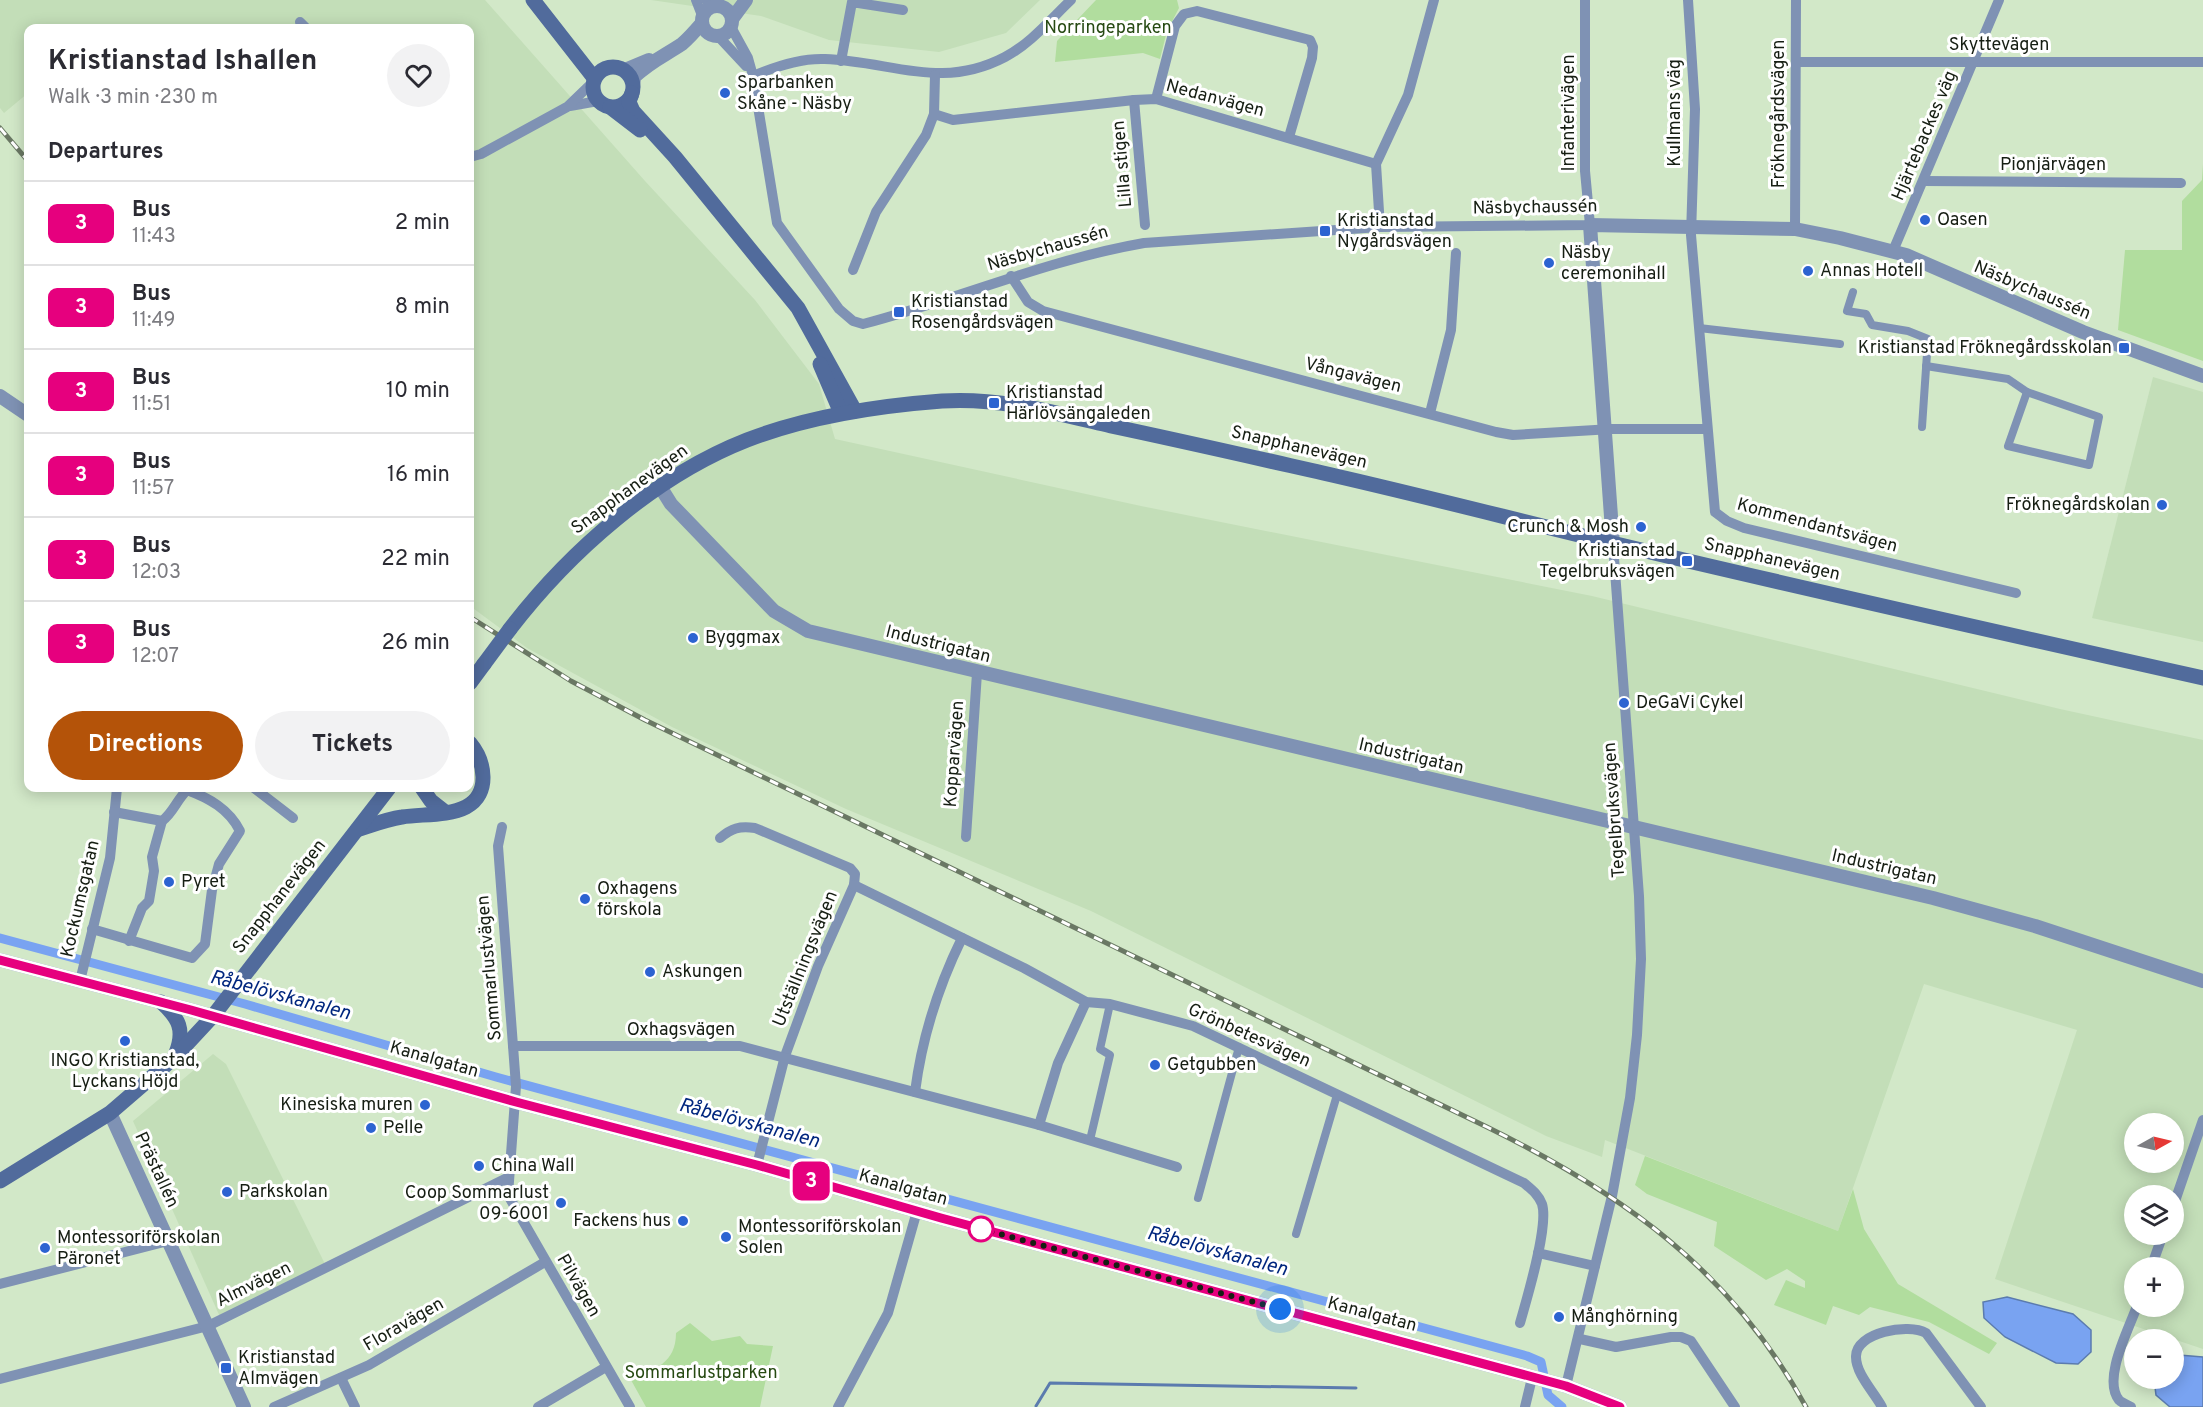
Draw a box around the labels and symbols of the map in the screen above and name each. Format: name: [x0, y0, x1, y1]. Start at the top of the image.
park label: Norringeparken: [1044, 17, 1172, 40]
street label: Skyttevägen: [1949, 34, 2049, 57]
street label: Fröknegårdsvägen: [1768, 40, 1791, 188]
street label: Infanterivägen: [1558, 54, 1581, 172]
street label: Kullmans väg: [1664, 59, 1687, 167]
street label: Hjärtebackes väg: [1887, 68, 1963, 204]
place label: Sparbanken Skåne - Näsby: [737, 72, 852, 116]
street label: Nedanvägen: [1163, 75, 1267, 123]
marker: Sparbanken Skåne - Näsby: [718, 86, 732, 100]
street label: Lilla stigen: [1108, 120, 1138, 208]
street label: Pionjärvägen: [2000, 154, 2106, 177]
street label: Näsbychaussén: [1472, 195, 1598, 221]
place label: Oasen: [1937, 209, 1988, 232]
place label: Kristianstad Nygårdsvägen: [1337, 210, 1452, 254]
marker: Oasen: [1918, 213, 1932, 227]
street label: Näsbychaussén: [985, 221, 1111, 277]
marker: Kristianstad Nygårdsvägen: [1318, 224, 1332, 238]
place label: Näsby ceremonihall: [1561, 242, 1666, 286]
marker: Näsby ceremonihall: [1542, 256, 1556, 270]
street label: Näsbychaussén: [1970, 256, 2094, 326]
place label: Annas Hotell: [1820, 260, 1923, 283]
marker: Annas Hotell: [1801, 264, 1815, 278]
place label: Kristianstad Rosengårdsvägen: [911, 291, 1054, 335]
marker: Kristianstad Rosengårdsvägen: [892, 305, 906, 319]
place label: Kristianstad Fröknegårdsskolan: [1858, 337, 2112, 360]
marker: Kristianstad Fröknegårdsskolan: [2117, 341, 2131, 355]
street label: Vångavägen: [1302, 353, 1404, 399]
place label: Kristianstad Härlövsängaleden: [1006, 382, 1151, 426]
marker: Kristianstad Härlövsängaleden: [987, 396, 1001, 410]
street label: Snapphanevägen: [1229, 421, 1369, 475]
street label: Snapphanevägen: [567, 440, 693, 540]
street label: Kommendantsvägen: [1734, 493, 1900, 559]
place label: Fröknegårdskolan: [2006, 494, 2150, 517]
marker: Fröknegårdskolan: [2155, 498, 2169, 512]
place label: Crunch & Mosh: [1507, 516, 1629, 539]
marker: Crunch & Mosh: [1634, 520, 1648, 534]
street label: Snapphanevägen: [1702, 533, 1842, 587]
place label: Kristianstad Tegelbruksvägen: [1539, 540, 1675, 584]
marker: Kristianstad Tegelbruksvägen: [1680, 554, 1694, 568]
street label: Industrigatan: [883, 621, 993, 669]
place label: Byggmax: [705, 627, 780, 650]
marker: Byggmax: [686, 631, 700, 645]
place label: DeGaVi Cykel: [1636, 692, 1743, 715]
marker: DeGaVi Cykel: [1617, 696, 1631, 710]
street label: Kopparvägen: [940, 700, 970, 808]
street label: Industrigatan: [1356, 734, 1466, 780]
street label: Tegelbruksvägen: [1599, 741, 1631, 879]
street label: Snapphanevägen: [228, 835, 332, 959]
street label: Kockumsgatan: [56, 838, 106, 960]
street label: Industrigatan: [1829, 845, 1939, 891]
place label: Pyret: [181, 871, 225, 894]
marker: Pyret: [162, 875, 176, 889]
place label: Oxhagens förskola: [597, 878, 677, 922]
street label: Utställningsvägen: [768, 888, 844, 1030]
marker: Oxhagens förskola: [578, 892, 592, 906]
street label: Sommarlustvägen: [472, 894, 508, 1042]
place label: Askungen: [662, 961, 743, 984]
water label: Råbelövskanalen: [207, 965, 353, 1027]
marker: Askungen: [643, 965, 657, 979]
street label: Grönbetesvägen: [1184, 999, 1314, 1073]
street label: Oxhagsvägen: [627, 1019, 735, 1042]
marker: INGO Kristianstad, Lyckans Höjd: [118, 1034, 132, 1048]
street label: Kanalgatan: [387, 1036, 481, 1084]
place label: INGO Kristianstad, Lyckans Höjd: [51, 1050, 199, 1094]
place label: Getgubben: [1167, 1054, 1256, 1077]
marker: Getgubben: [1148, 1058, 1162, 1072]
water label: Råbelövskanalen: [676, 1093, 822, 1155]
place label: Kinesiska muren: [280, 1094, 413, 1117]
marker: Kinesiska muren: [418, 1098, 432, 1112]
north arrow: [2124, 1113, 2184, 1173]
place label: Pelle: [383, 1117, 423, 1140]
marker: Pelle: [364, 1121, 378, 1135]
street label: Prästallén: [128, 1128, 184, 1212]
place label: China Wall: [491, 1155, 575, 1178]
marker: China Wall: [472, 1159, 486, 1173]
line badge: 3: [792, 1162, 830, 1200]
street label: Kanalgatan: [856, 1164, 950, 1212]
place label: Parkskolan: [239, 1181, 328, 1204]
place label: Coop Sommarlust 09-6001: [405, 1182, 549, 1226]
marker: Parkskolan: [220, 1185, 234, 1199]
marker: Coop Sommarlust 09-6001: [554, 1196, 568, 1210]
place label: Fackens hus: [573, 1210, 671, 1233]
marker: Fackens hus: [676, 1214, 690, 1228]
place label: Montessoriförskolan Solen: [738, 1216, 901, 1260]
unlabelled marker: [968, 1216, 994, 1242]
water label: Råbelövskanalen: [1144, 1221, 1290, 1283]
place label: Montessoriförskolan Päronet: [57, 1227, 220, 1271]
marker: Montessoriförskolan Solen: [719, 1230, 733, 1244]
marker: Montessoriförskolan Päronet: [38, 1241, 52, 1255]
street label: Pilvägen: [551, 1250, 605, 1322]
street label: Almvägen: [213, 1257, 295, 1313]
street label: Kanalgatan: [1325, 1292, 1419, 1338]
street label: Floravägen: [360, 1293, 448, 1357]
your location: [1265, 1294, 1295, 1324]
place label: Månghörning: [1571, 1306, 1678, 1329]
marker: Månghörning: [1552, 1310, 1566, 1324]
place label: Kristianstad Almvägen: [238, 1347, 335, 1391]
marker: Kristianstad Almvägen: [219, 1361, 233, 1375]
park label: Sommarlustparken: [624, 1362, 778, 1385]

